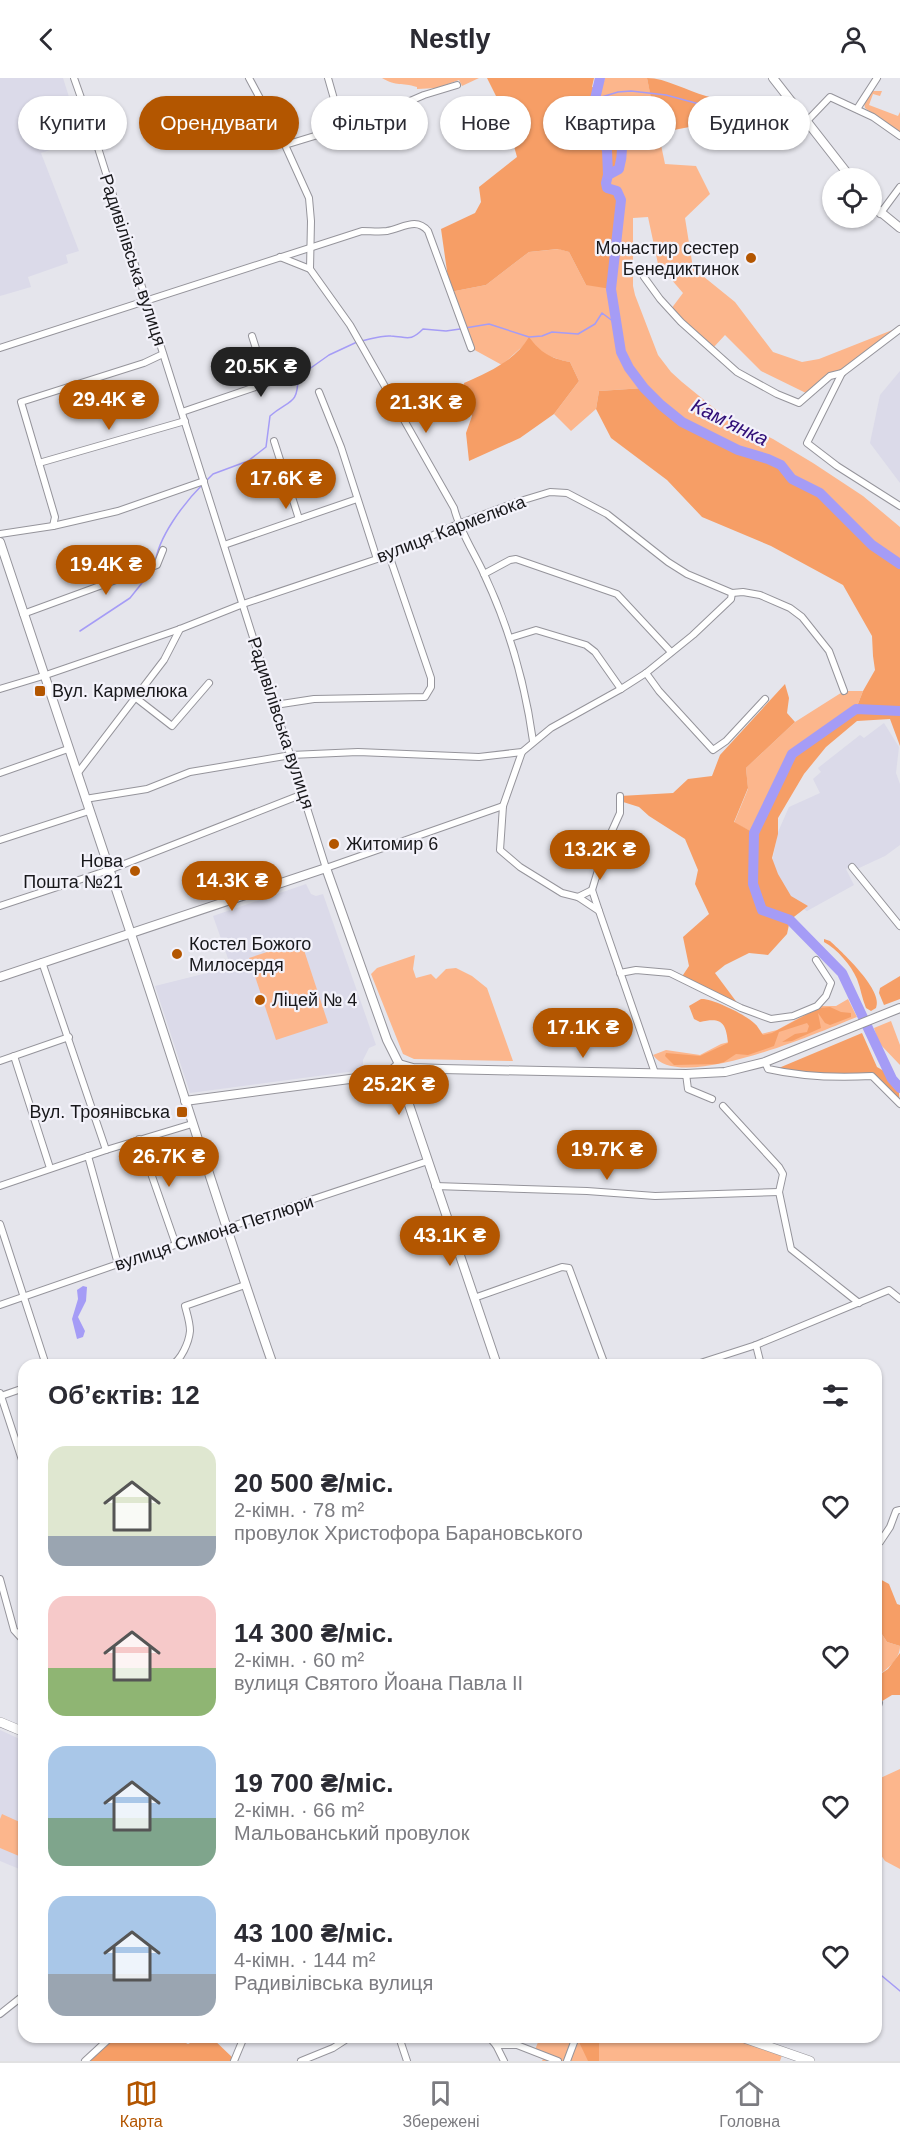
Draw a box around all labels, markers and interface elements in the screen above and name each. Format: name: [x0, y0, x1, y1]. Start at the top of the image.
icon: back: [30, 23, 63, 56]
icon: person: [837, 23, 870, 56]
text: Nestly: [409, 24, 491, 54]
chip: Купити: [18, 96, 127, 150]
chip: Орендувати: [139, 96, 299, 150]
chip: Фільтри: [311, 96, 428, 150]
chip: Нове: [440, 96, 531, 150]
chip: Квартира: [543, 96, 676, 150]
chip: Будинок: [688, 96, 810, 150]
map controls: [822, 168, 882, 228]
button: locate: [822, 168, 882, 228]
street label: Радивілівська вулиця: [96, 172, 170, 348]
place label: Монастир сестер Бенедиктинок: [595, 238, 739, 279]
marker: Монастир сестер Бенедиктинок: [744, 251, 758, 265]
pin: 20.5K ₴: [206, 347, 316, 398]
text: 20.5K ₴: [225, 355, 297, 377]
pin: 29.4K ₴: [54, 380, 164, 431]
pin: 21.3K ₴: [371, 383, 481, 434]
text: 29.4K ₴: [73, 388, 145, 410]
text: 21.3K ₴: [390, 391, 462, 413]
water label: Кам'янка: [688, 394, 772, 450]
pin: 17.6K ₴: [231, 459, 341, 510]
text: 17.6K ₴: [250, 467, 322, 489]
street label: вулиця Кармелюка: [374, 491, 529, 567]
pin: 19.4K ₴: [51, 545, 161, 596]
text: 19.4K ₴: [70, 553, 142, 575]
street label: Радивілівська вулиця: [244, 635, 318, 811]
place label: Вул. Кармелюка: [52, 681, 188, 701]
marker: Вул. Кармелюка: [33, 684, 47, 698]
pin: 13.2K ₴: [545, 830, 655, 881]
place label: Житомир 6: [346, 834, 438, 854]
marker: Житомир 6: [327, 837, 341, 851]
text: 13.2K ₴: [564, 838, 636, 860]
place label: Нова Пошта №21: [23, 851, 124, 892]
pin: 14.3K ₴: [177, 861, 287, 912]
marker: Нова Пошта №21: [128, 864, 142, 878]
text: 14.3K ₴: [196, 869, 268, 891]
place label: Костел Божого Милосердя: [189, 934, 311, 975]
marker: Костел Божого Милосердя: [170, 947, 184, 961]
place label: Ліцей № 4: [272, 990, 357, 1010]
marker: Ліцей № 4: [253, 993, 267, 1007]
pin: 17.1K ₴: [528, 1008, 638, 1059]
text: 17.1K ₴: [547, 1016, 619, 1038]
pin: 25.2K ₴: [344, 1065, 454, 1116]
text: 25.2K ₴: [363, 1073, 435, 1095]
place label: Вул. Троянівська: [29, 1102, 171, 1122]
marker: Вул. Троянівська: [175, 1105, 189, 1119]
pin: 19.7K ₴: [552, 1130, 662, 1181]
pin: 26.7K ₴: [114, 1137, 224, 1188]
text: 19.7K ₴: [571, 1138, 643, 1160]
text: 26.7K ₴: [133, 1145, 205, 1167]
street label: вулиця Симона Петлюри: [112, 1191, 316, 1275]
pin: 43.1K ₴: [395, 1216, 505, 1267]
text: 43.1K ₴: [414, 1224, 486, 1246]
icon: filters: [819, 1379, 852, 1412]
text: Об’єктів: 12: [48, 1380, 200, 1410]
text: 20 500 ₴/міс.: [234, 1468, 393, 1498]
icon: home: [96, 1470, 168, 1542]
icon: heart: [819, 1490, 852, 1523]
text: 2-кімн. · 78 m²: [234, 1499, 364, 1521]
text: провулок Христофора Барановського: [234, 1522, 583, 1544]
text: 14 300 ₴/міс.: [234, 1618, 393, 1648]
icon: home: [96, 1620, 168, 1692]
icon: heart: [819, 1640, 852, 1673]
text: 2-кімн. · 60 m²: [234, 1649, 364, 1671]
text: вулиця Святого Йоана Павла II: [234, 1672, 523, 1694]
text: 19 700 ₴/міс.: [234, 1768, 393, 1798]
icon: home: [96, 1770, 168, 1842]
icon: heart: [819, 1790, 852, 1823]
text: 2-кімн. · 66 m²: [234, 1799, 364, 1821]
text: Мальованський провулок: [234, 1822, 469, 1844]
text: 43 100 ₴/міс.: [234, 1918, 393, 1948]
icon: home: [96, 1920, 168, 1992]
icon: heart: [819, 1940, 852, 1973]
text: 4-кімн. · 144 m²: [234, 1949, 375, 1971]
text: Радивілівська вулиця: [234, 1972, 433, 1994]
tab: Карта: [120, 2077, 163, 2131]
tab: Збережені: [402, 2077, 480, 2131]
tab: Головна: [719, 2077, 780, 2131]

